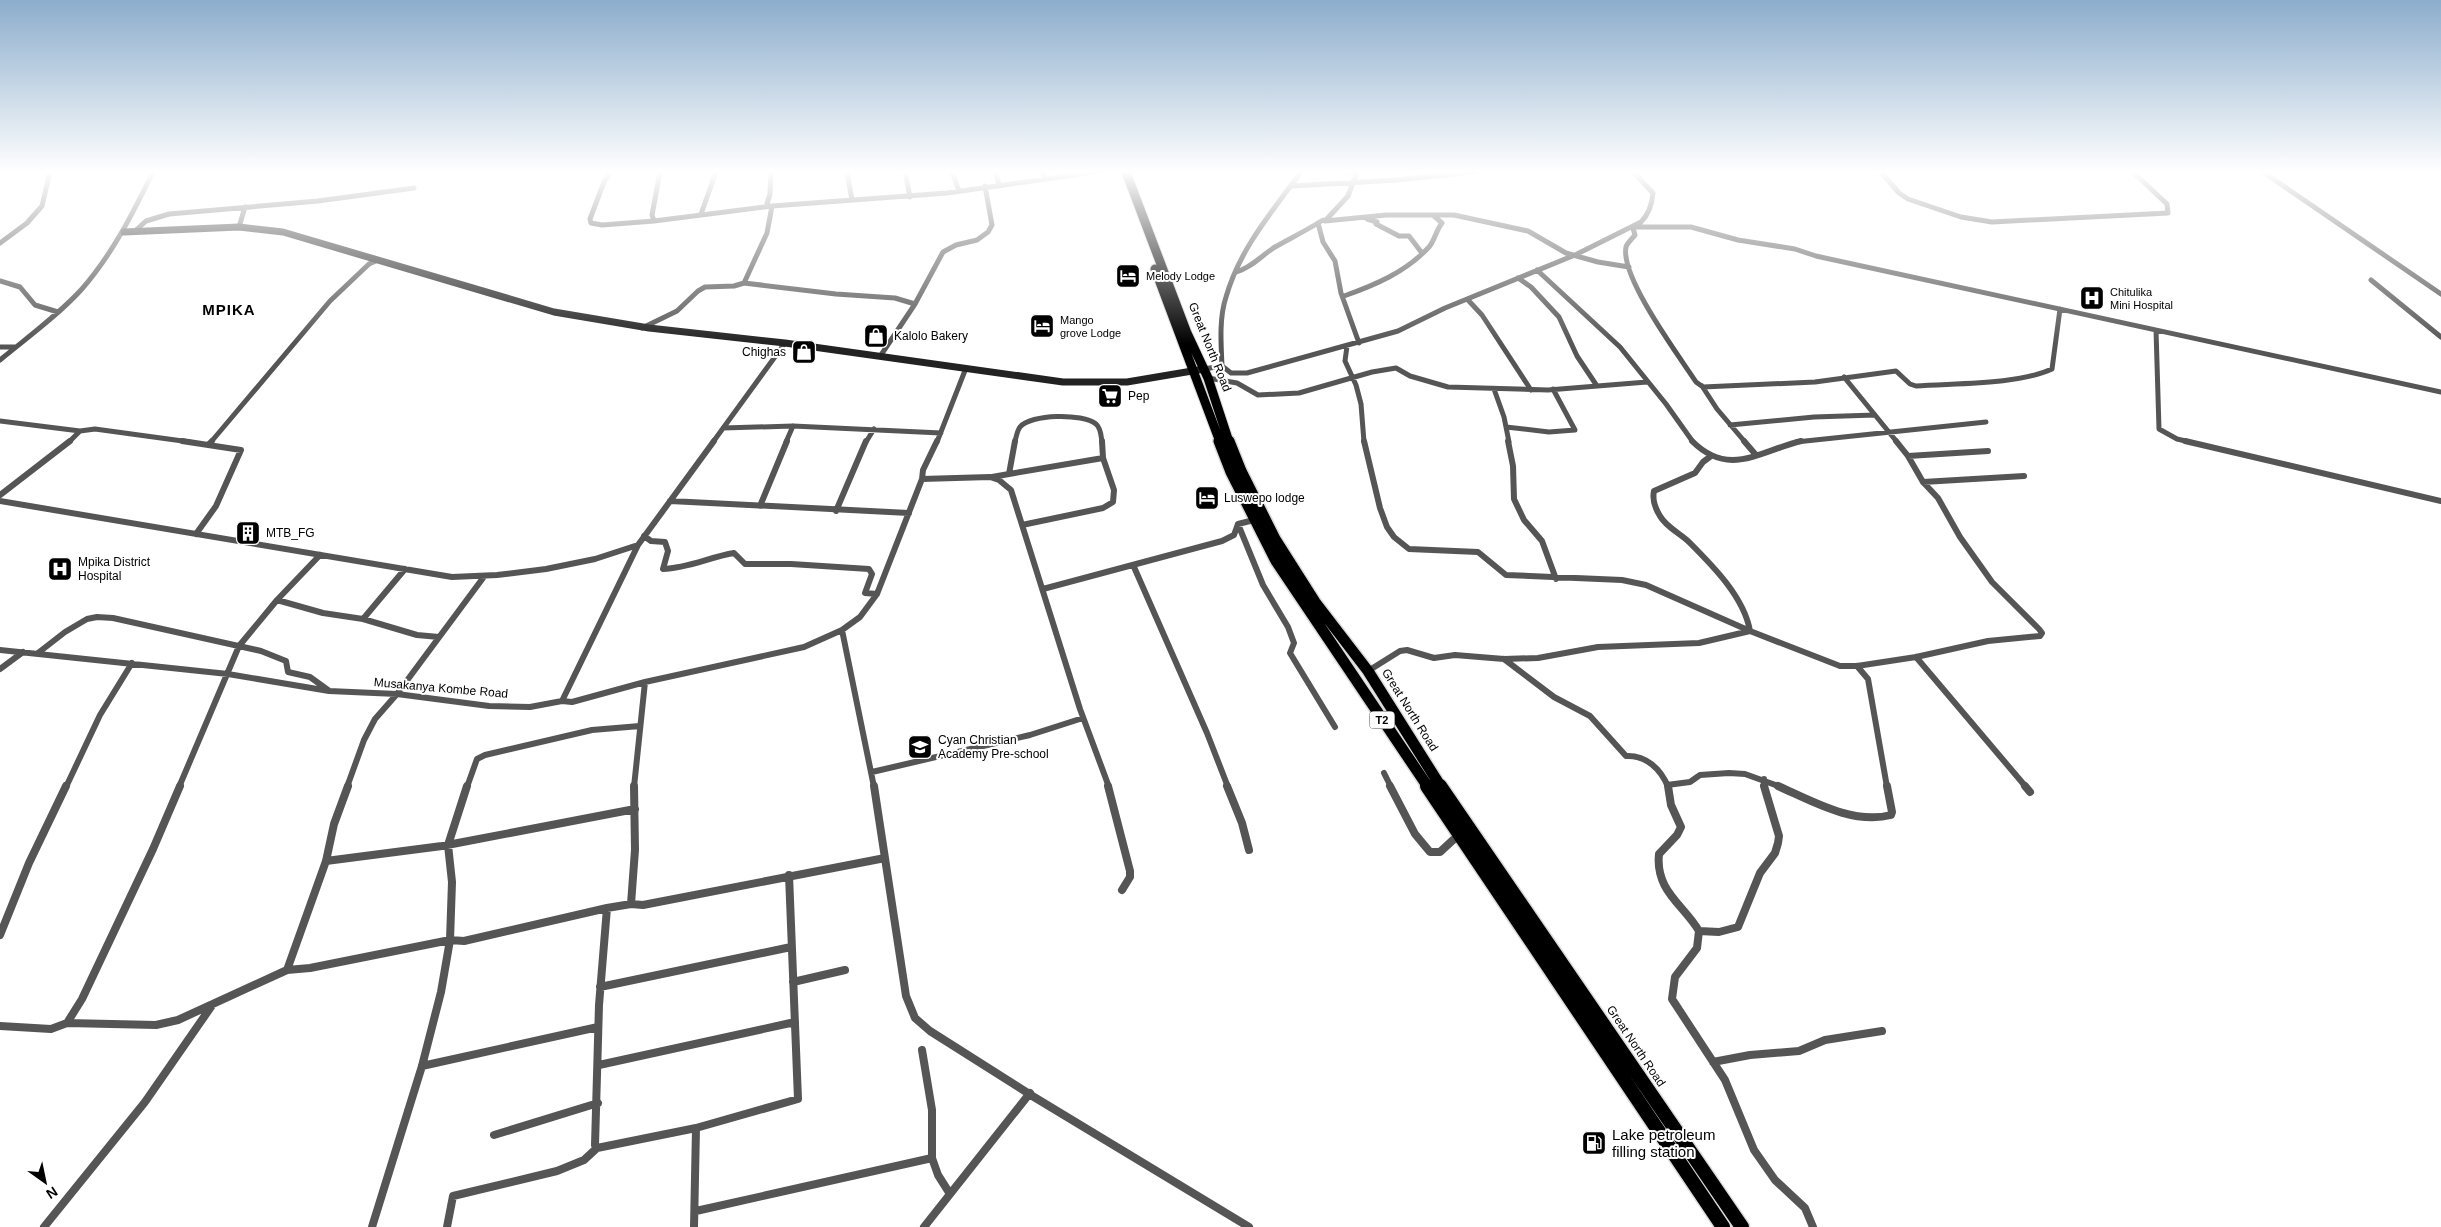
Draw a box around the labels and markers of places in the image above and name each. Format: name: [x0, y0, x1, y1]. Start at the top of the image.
hotel icon: Melody Lodge: [1115, 263, 1141, 289]
place label: Melody Lodge: [1146, 270, 1215, 282]
hospital icon: Chitulika Mini Hospital: [2079, 285, 2105, 311]
place label: Chitulika Mini Hospital: [2110, 286, 2173, 311]
hotel icon: Mango grove Lodge: [1029, 313, 1055, 339]
place label: Mango grove Lodge: [1060, 314, 1121, 339]
shop icon: Kalolo Bakery: [863, 323, 889, 349]
place label: Kalolo Bakery: [894, 329, 968, 343]
shop icon: Chighas: [791, 339, 817, 365]
place label: Chighas: [742, 345, 786, 359]
supermarket icon: Pep: [1097, 383, 1123, 409]
place label: Pep: [1128, 389, 1150, 403]
hotel icon: Luswepo lodge: [1194, 485, 1220, 511]
place label: Luswepo lodge: [1224, 491, 1305, 505]
building icon: MTB_FG: [235, 520, 261, 546]
place label: MTB_FG: [266, 526, 315, 540]
place label: Mpika District Hospital: [78, 555, 151, 583]
hospital icon: Mpika District Hospital: [47, 556, 73, 582]
place label: Cyan Christian Academy Pre-school: [938, 733, 1049, 761]
school or university icon: Cyan Christian Academy Pre-school: [907, 734, 933, 760]
place label: Lake petroleum filling station: [1612, 1126, 1715, 1160]
fuel station icon: Lake petroleum filling station: [1581, 1130, 1607, 1156]

